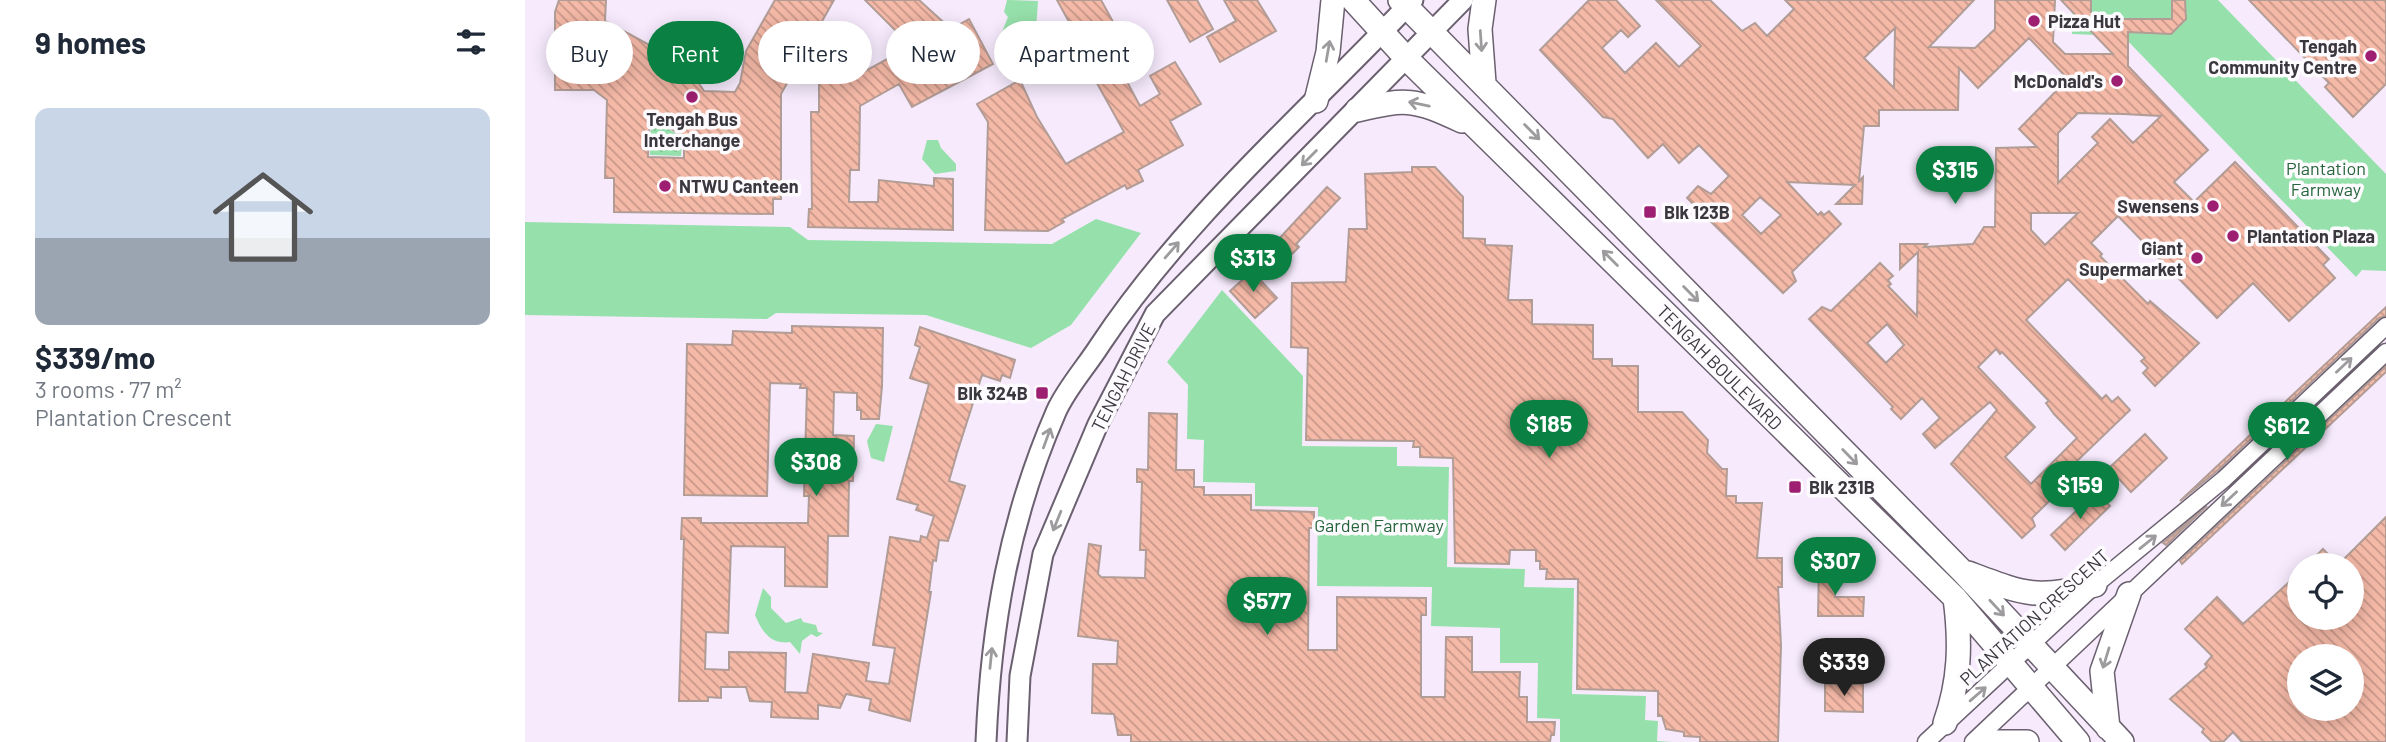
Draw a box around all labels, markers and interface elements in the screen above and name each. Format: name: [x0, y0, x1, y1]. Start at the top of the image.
place label: Pizza Hut: [2048, 10, 2121, 32]
marker: Pizza Hut: [2026, 13, 2042, 29]
chip: Buy: [546, 21, 633, 84]
chip: Rent: [647, 21, 744, 84]
chip: Filters: [758, 21, 872, 84]
chip: New: [886, 21, 980, 84]
chip: Apartment: [994, 21, 1154, 84]
icon: filters: [452, 23, 490, 61]
text: 9 homes: [35, 24, 146, 60]
one-way arrow: [1475, 30, 1488, 52]
place label: Tengah Community Centre: [2208, 35, 2357, 78]
one-way arrow: [1321, 40, 1335, 63]
marker: Tengah Community Centre: [2363, 48, 2379, 64]
place label: McDonald's: [2014, 70, 2103, 92]
marker: McDonald's: [2109, 73, 2125, 89]
marker: Tengah Bus Interchange: [684, 89, 700, 105]
one-way arrow: [1408, 96, 1431, 110]
place label: Tengah Bus Interchange: [644, 108, 740, 151]
one-way arrow: [1523, 123, 1540, 140]
pin: $315: [1914, 146, 1996, 206]
one-way arrow: [1301, 149, 1318, 166]
icon: home: [200, 154, 326, 280]
text: $315: [1932, 155, 1978, 183]
park label: Plantation Farmway: [2286, 157, 2366, 200]
place label: NTWU Canteen: [679, 175, 799, 197]
marker: NTWU Canteen: [657, 178, 673, 194]
place label: Swensens: [2117, 195, 2199, 217]
marker: Swensens: [2205, 198, 2221, 214]
place label: Blk 123B: [1664, 201, 1730, 223]
marker: Blk 123B: [1642, 204, 1658, 220]
place label: Plantation Plaza: [2247, 225, 2375, 247]
marker: Plantation Plaza: [2225, 228, 2241, 244]
pin: $313: [1212, 234, 1294, 294]
place label: Giant Supermarket: [2079, 237, 2183, 280]
one-way arrow: [1164, 241, 1180, 259]
text: $313: [1230, 243, 1276, 271]
one-way arrow: [1601, 250, 1618, 267]
marker: Giant Supermarket: [2189, 250, 2205, 266]
one-way arrow: [1683, 285, 1700, 302]
street label: TENGAH BOULEVARD: [1653, 300, 1787, 434]
street label: TENGAH DRIVE: [1086, 319, 1160, 435]
text: $339/mo: [35, 339, 155, 375]
one-way arrow: [2335, 357, 2353, 374]
text: 3 rooms · 77 m²: [35, 375, 182, 403]
place label: Blk 324B: [957, 382, 1028, 404]
marker: Blk 324B: [1034, 385, 1050, 401]
pin: $185: [1508, 400, 1590, 460]
pin: $612: [2246, 402, 2328, 462]
text: Plantation Crescent: [35, 403, 232, 431]
text: $185: [1526, 409, 1572, 437]
text: $612: [2264, 411, 2310, 439]
one-way arrow: [1042, 428, 1054, 450]
pin: $308: [775, 438, 857, 498]
text: $308: [790, 447, 842, 475]
one-way arrow: [1842, 448, 1859, 465]
pin: $159: [2039, 462, 2121, 521]
text: $159: [2057, 470, 2103, 498]
place label: Blk 231B: [1809, 476, 1875, 498]
marker: Blk 231B: [1787, 479, 1803, 495]
one-way arrow: [2221, 491, 2238, 508]
one-way arrow: [1050, 509, 1063, 531]
park label: Garden Farmway: [1314, 514, 1444, 536]
one-way arrow: [2138, 534, 2156, 550]
pin: $307: [1794, 538, 1876, 597]
street label: PLANTATION CRESCENT: [1955, 544, 2113, 690]
text: $307: [1810, 546, 1860, 574]
map controls: [2287, 553, 2364, 721]
button: locate: [2287, 553, 2364, 630]
pin: $577: [1226, 578, 1308, 637]
text: $577: [1243, 586, 1291, 614]
one-way arrow: [1988, 599, 2005, 616]
pin: $339: [1803, 638, 1885, 698]
button: layers: [2287, 644, 2364, 721]
one-way arrow: [984, 647, 997, 670]
text: $339: [1819, 647, 1869, 675]
one-way arrow: [2099, 647, 2112, 669]
one-way arrow: [1969, 686, 1987, 702]

